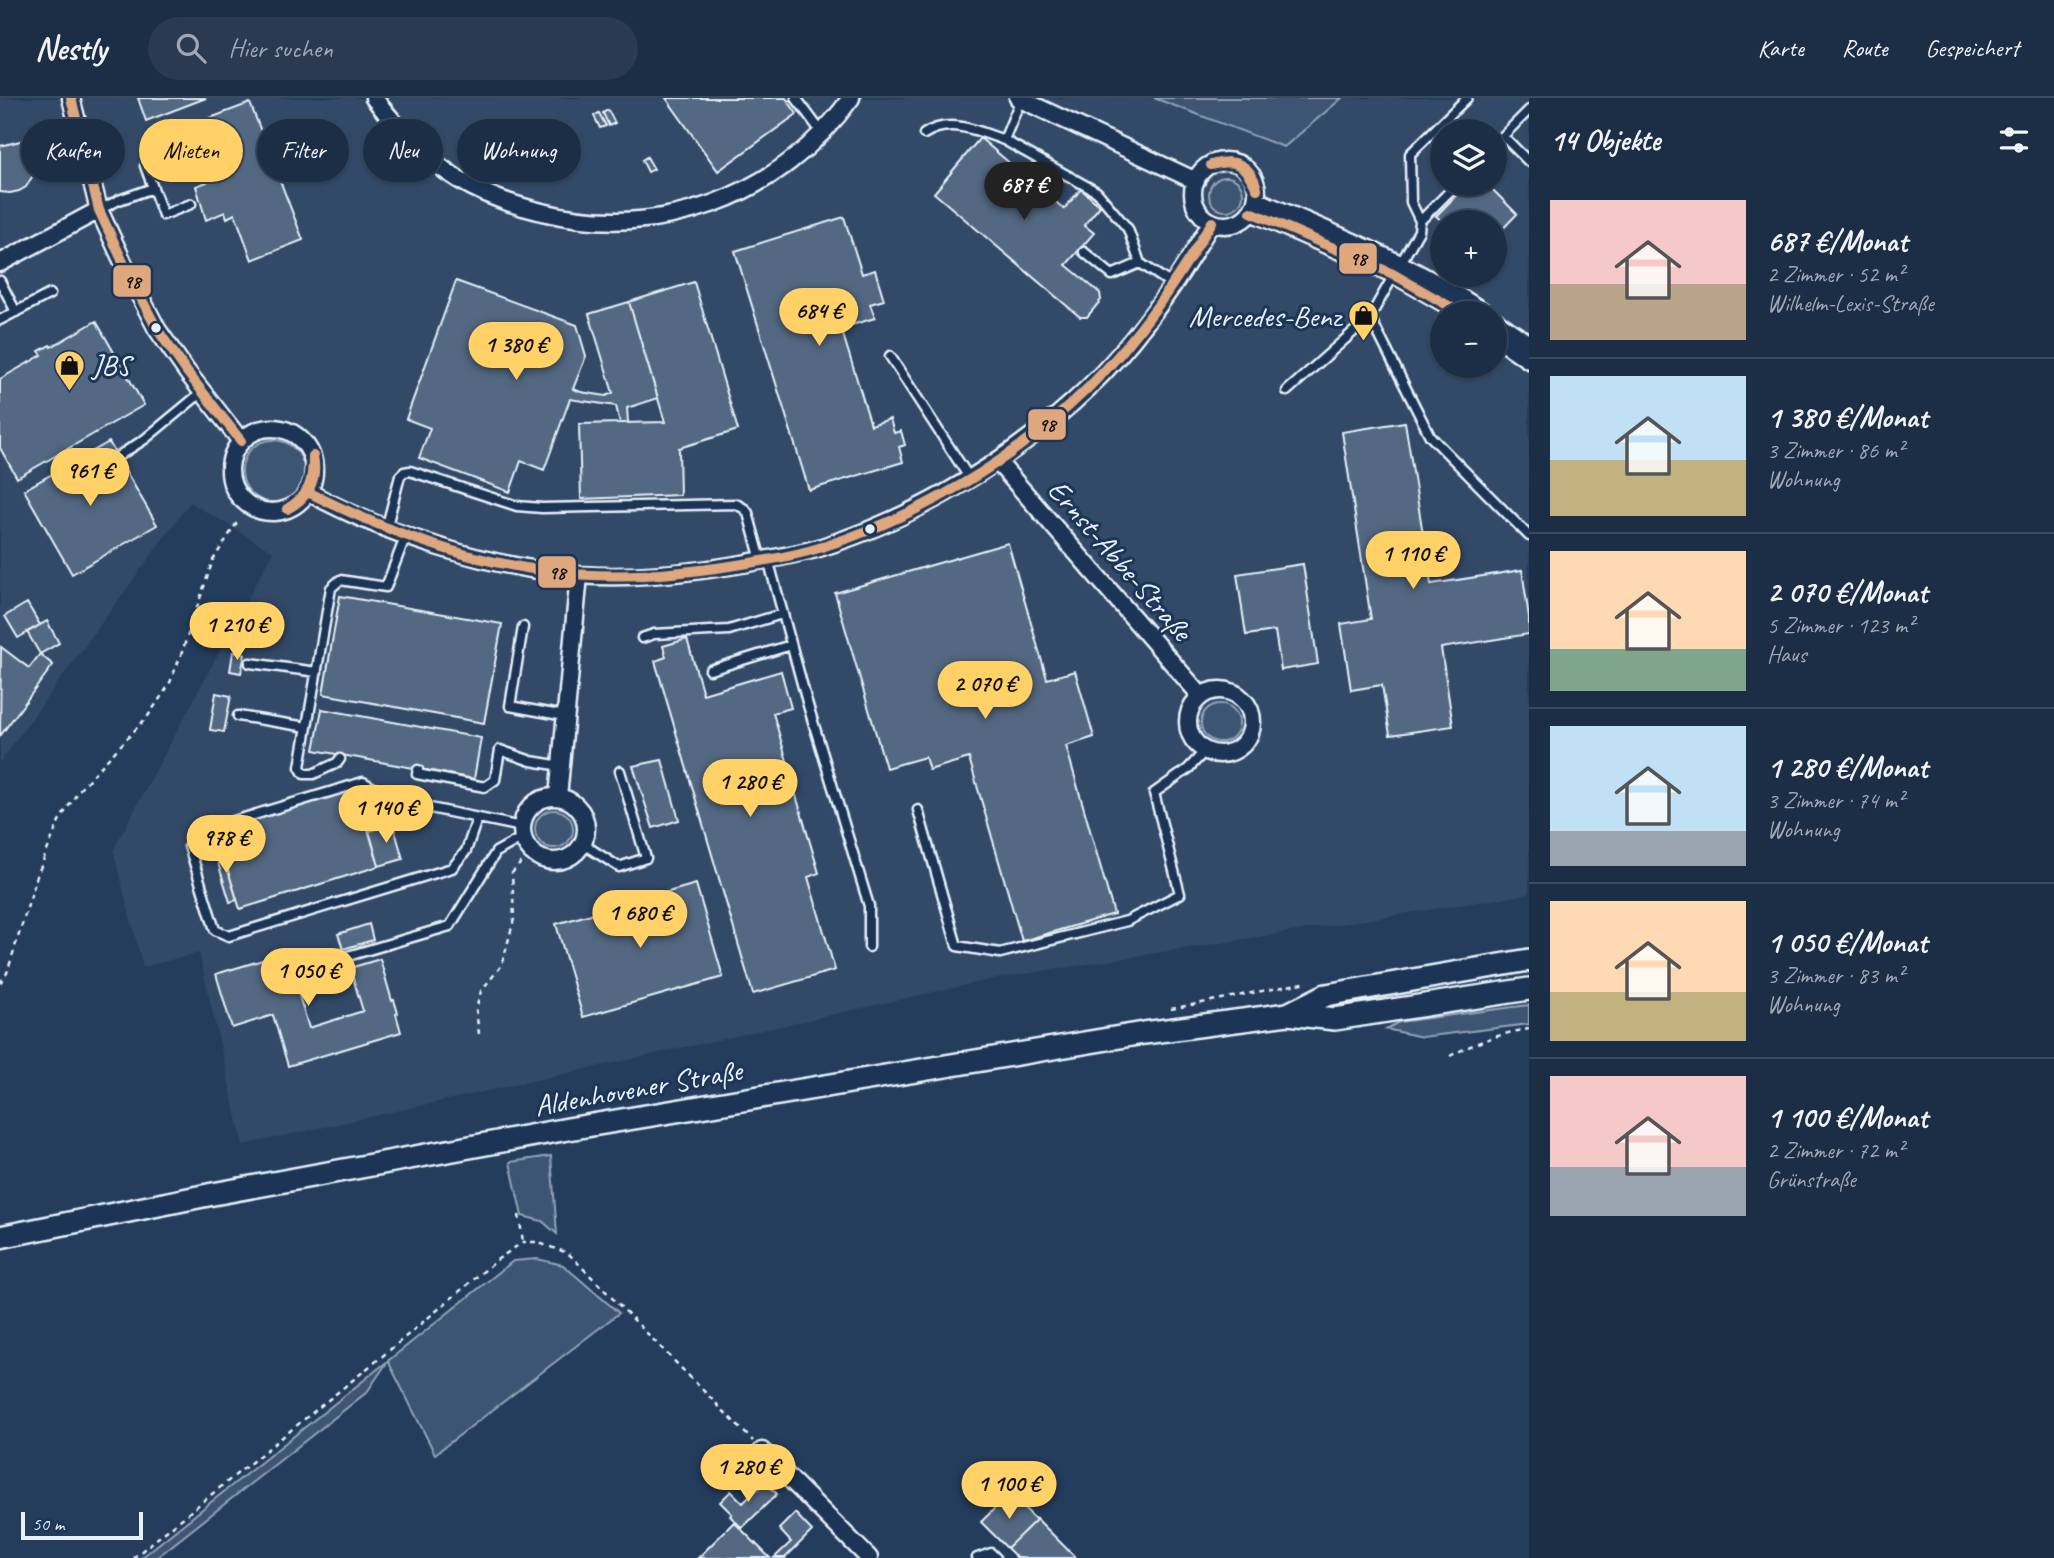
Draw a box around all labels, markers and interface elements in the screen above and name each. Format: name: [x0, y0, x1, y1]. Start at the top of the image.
search box: [148, 17, 638, 80]
text: Nestly: [35, 27, 106, 69]
icon: search: [172, 29, 210, 67]
text: Hier suchen: [228, 32, 333, 65]
text: Karte: [1758, 33, 1804, 63]
text: Route: [1842, 33, 1887, 63]
text: Gespeichert: [1925, 33, 2019, 63]
chip: Kaufen: [21, 119, 125, 182]
chip: Mieten: [139, 119, 243, 182]
chip: Filter: [257, 119, 349, 182]
chip: Neu: [363, 119, 443, 182]
chip: Wohnung: [457, 119, 581, 182]
map controls: [1430, 119, 1507, 378]
button: layers: [1430, 119, 1507, 196]
text: 14 Objekte: [1550, 121, 1660, 159]
icon: filters: [1995, 121, 2033, 159]
pin: 687 €: [975, 162, 1073, 222]
text: 687 €: [1000, 170, 1048, 199]
button: +: [1430, 210, 1507, 287]
text: 687 €/Monat: [1767, 222, 1907, 260]
icon: home: [1606, 228, 1690, 312]
line badge: 98: [1338, 242, 1378, 275]
text: 98: [1350, 247, 1369, 271]
text: 2 Zimmer · 52 m²: [1767, 260, 1904, 289]
line badge: 98: [112, 264, 152, 298]
text: 98: [124, 270, 143, 294]
pin: 684 €: [770, 288, 868, 348]
text: Wilhelm-Lexis-Straße: [1767, 289, 1934, 318]
text: 684 €: [795, 296, 843, 325]
place label: Mercedes-Benz: [1189, 297, 1344, 335]
shop icon: Mercedes-Benz: [1347, 299, 1381, 343]
button: −: [1430, 301, 1507, 378]
unlabelled marker: [149, 321, 163, 335]
pin: 1 380 €: [451, 322, 581, 382]
text: 1 380 €: [485, 330, 547, 359]
place label: JBS: [90, 346, 135, 384]
shop icon: JBS: [52, 348, 86, 392]
text: 1 380 €/Monat: [1767, 398, 1928, 436]
icon: home: [1606, 404, 1690, 488]
line badge: 98: [1027, 408, 1067, 441]
text: 98: [1039, 413, 1058, 437]
text: 3 Zimmer · 86 m²: [1767, 436, 1904, 465]
pin: 961 €: [41, 448, 139, 508]
text: 961 €: [66, 456, 114, 485]
text: Wohnung: [1767, 465, 1840, 494]
street label: Ernst-Abbe-Straße: [1040, 471, 1202, 650]
unlabelled marker: [863, 522, 877, 536]
pin: 1 110 €: [1348, 532, 1478, 591]
text: 1 110 €: [1382, 539, 1444, 568]
line badge: 98: [537, 555, 577, 589]
text: 98: [549, 561, 568, 585]
text: 2 070 €/Monat: [1767, 573, 1928, 611]
icon: home: [1606, 579, 1690, 663]
pin: 1 210 €: [172, 602, 302, 662]
text: 1 210 €: [206, 610, 268, 639]
text: 5 Zimmer · 123 m²: [1767, 611, 1914, 640]
text: Haus: [1767, 640, 1806, 669]
pin: 2 070 €: [920, 662, 1050, 721]
text: 2 070 €: [954, 669, 1016, 698]
text: 1 280 €/Monat: [1767, 748, 1928, 786]
icon: home: [1606, 754, 1690, 838]
pin: 1 280 €: [685, 760, 815, 819]
text: 1 280 €: [719, 767, 781, 796]
pin: 1 140 €: [321, 786, 451, 845]
text: 3 Zimmer · 74 m²: [1767, 786, 1904, 815]
text: 1 140 €: [355, 793, 417, 822]
text: Wohnung: [1767, 815, 1840, 844]
pin: 978 €: [177, 816, 275, 875]
text: 978 €: [203, 823, 249, 852]
pin: 1 680 €: [575, 890, 705, 950]
text: 1 680 €: [608, 898, 672, 927]
text: 1 050 €/Monat: [1767, 923, 1927, 961]
icon: home: [1606, 929, 1690, 1013]
pin: 1 050 €: [243, 948, 373, 1008]
text: 1 050 €: [277, 956, 339, 985]
text: 3 Zimmer · 83 m²: [1767, 961, 1904, 990]
text: Wohnung: [1767, 990, 1840, 1019]
street label: Aldenhovener Straße: [531, 1051, 747, 1125]
text: 1 100 €/Monat: [1767, 1098, 1928, 1136]
icon: home: [1606, 1104, 1690, 1188]
text: 2 Zimmer · 72 m²: [1767, 1136, 1904, 1165]
text: Grünstraße: [1767, 1165, 1856, 1194]
pin: 1 280 €: [683, 1444, 813, 1504]
text: 1 280 €: [717, 1452, 779, 1481]
pin: 1 100 €: [944, 1462, 1074, 1521]
text: 1 100 €: [978, 1469, 1040, 1498]
scale bar: [21, 1509, 144, 1541]
text: 50 m: [32, 1512, 64, 1536]

